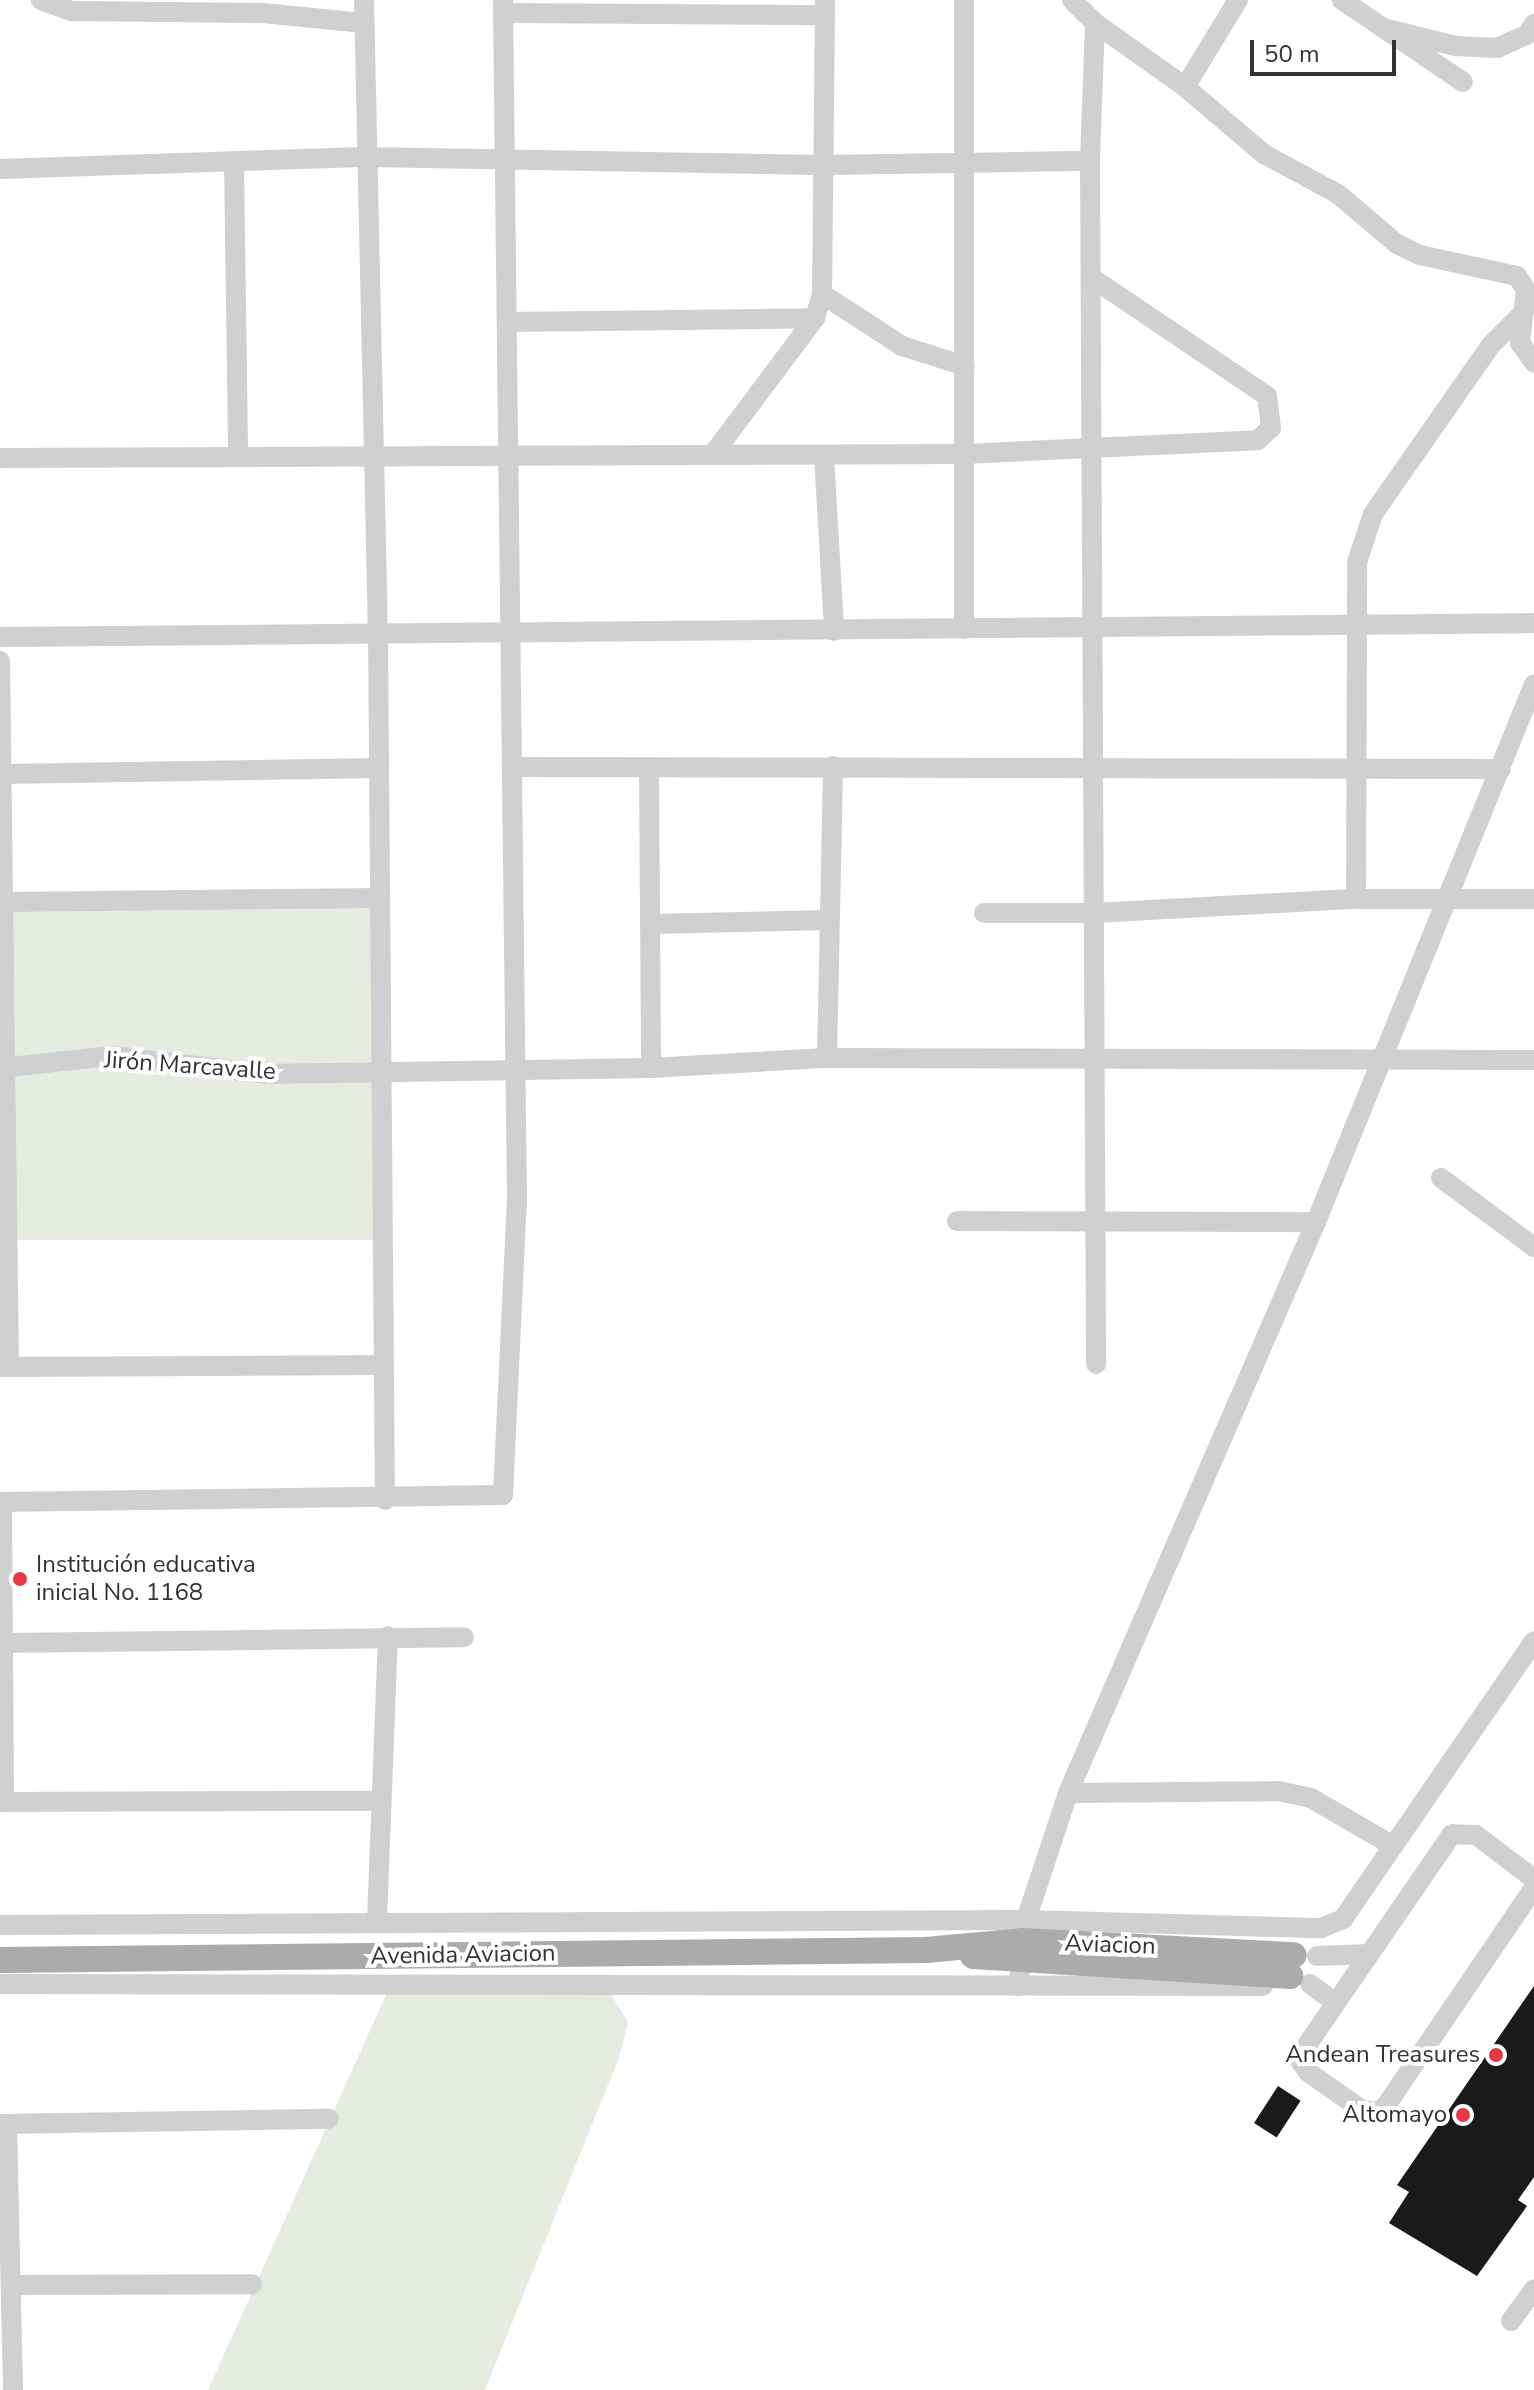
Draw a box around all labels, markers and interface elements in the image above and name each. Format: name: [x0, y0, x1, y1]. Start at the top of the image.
scale bar: [1254, 24, 1400, 74]
text: 50 m: [1264, 38, 1320, 70]
street label: Jirón Marcavalle: [103, 1046, 277, 1086]
place label: Institución educativa inicial No. 1168: [36, 1551, 256, 1607]
marker: Institución educativa inicial No. 1168: [11, 1570, 29, 1588]
street label: Aviacion: [1064, 1929, 1156, 1961]
street label: Avenida Aviacion: [370, 1939, 556, 1971]
place label: Andean Treasures: [1285, 2041, 1480, 2069]
marker: Andean Treasures: [1487, 2046, 1505, 2064]
place label: Altomayo: [1342, 2101, 1447, 2129]
marker: Altomayo: [1454, 2106, 1472, 2124]

